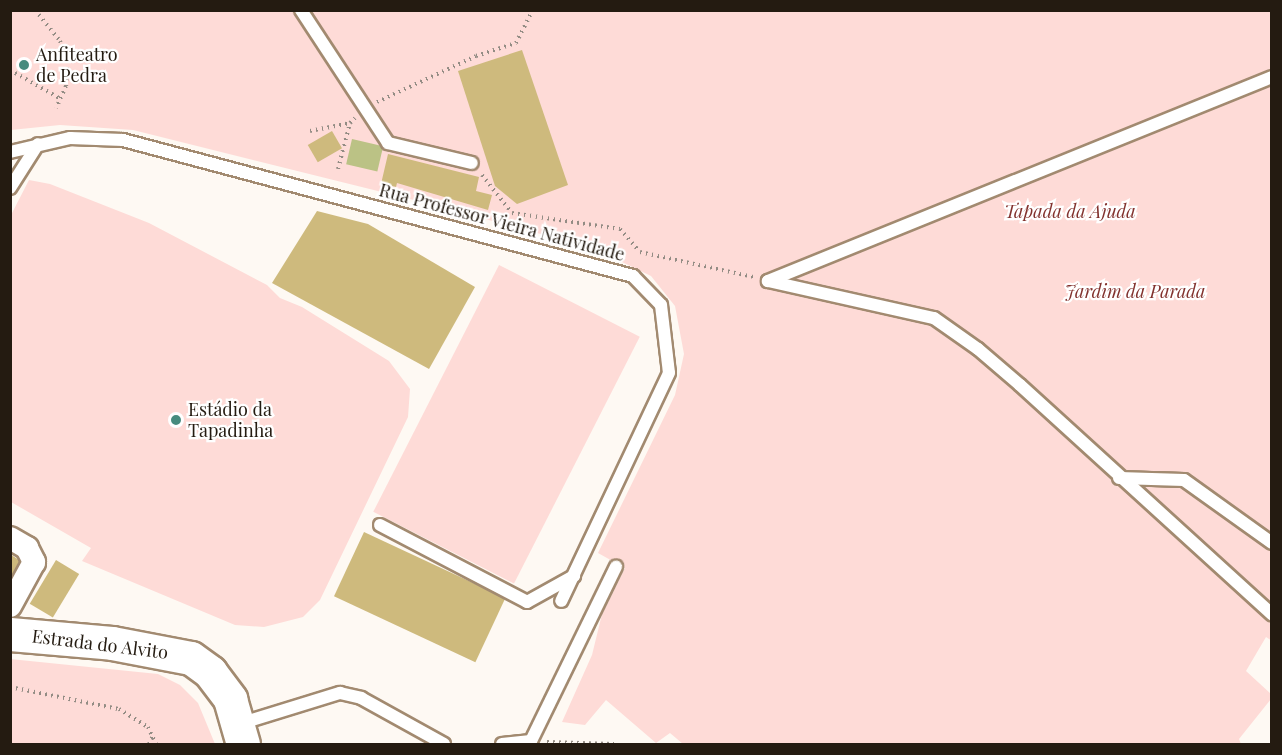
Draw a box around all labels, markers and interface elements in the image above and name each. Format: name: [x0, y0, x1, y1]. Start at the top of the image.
place label: Anfiteatro de Pedra: [36, 44, 118, 86]
marker: Anfiteatro de Pedra: [17, 58, 31, 72]
street label: Rua Professor Vieira Natividade: [376, 179, 628, 265]
park label: Tapada da Ajuda: [1004, 200, 1136, 222]
park label: Jardim da Parada: [1064, 280, 1206, 302]
place label: Estádio da Tapadinha: [188, 399, 273, 442]
marker: Estádio da Tapadinha: [169, 413, 183, 427]
street label: Estrada do Alvito: [30, 625, 170, 663]

